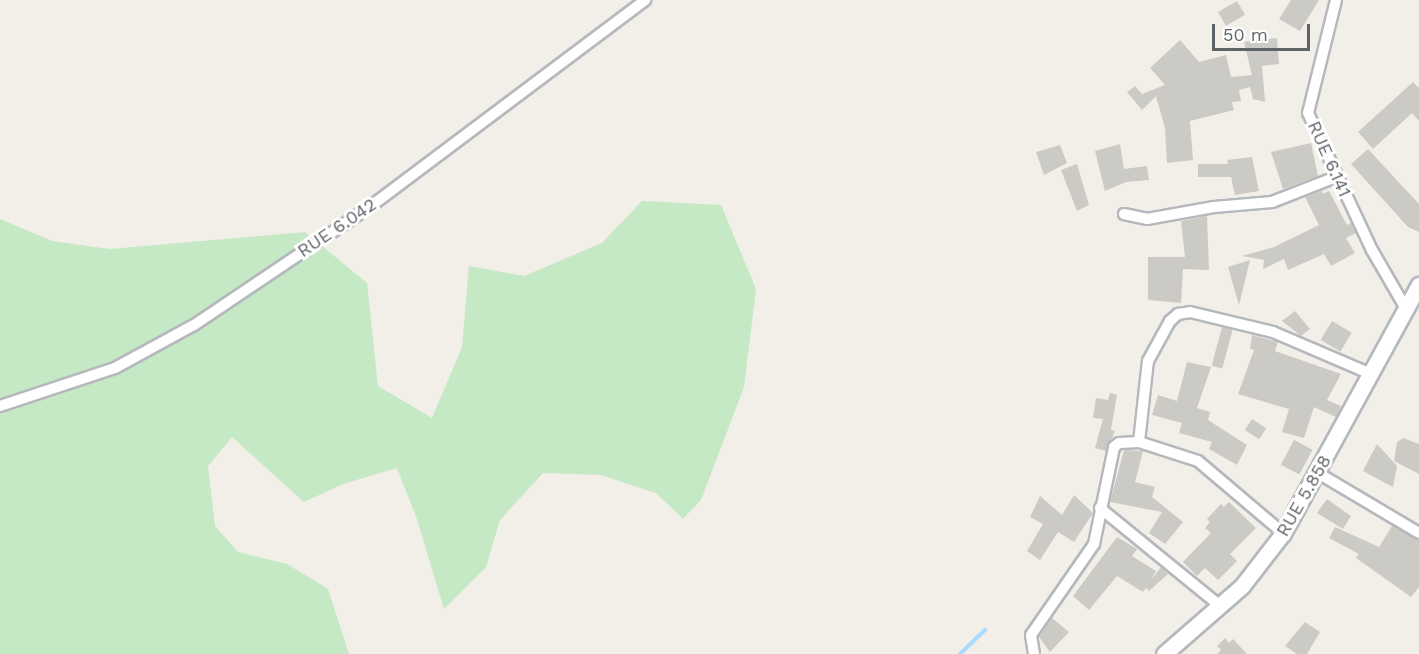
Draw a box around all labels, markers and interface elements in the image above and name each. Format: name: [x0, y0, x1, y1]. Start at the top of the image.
scale bar: [1215, 12, 1312, 50]
text: 50 m: [1223, 24, 1268, 45]
street label: RUE 6.141: [1303, 118, 1355, 200]
street label: RUE 6.042: [294, 194, 380, 262]
street label: RUE 5.858: [1272, 452, 1336, 540]

